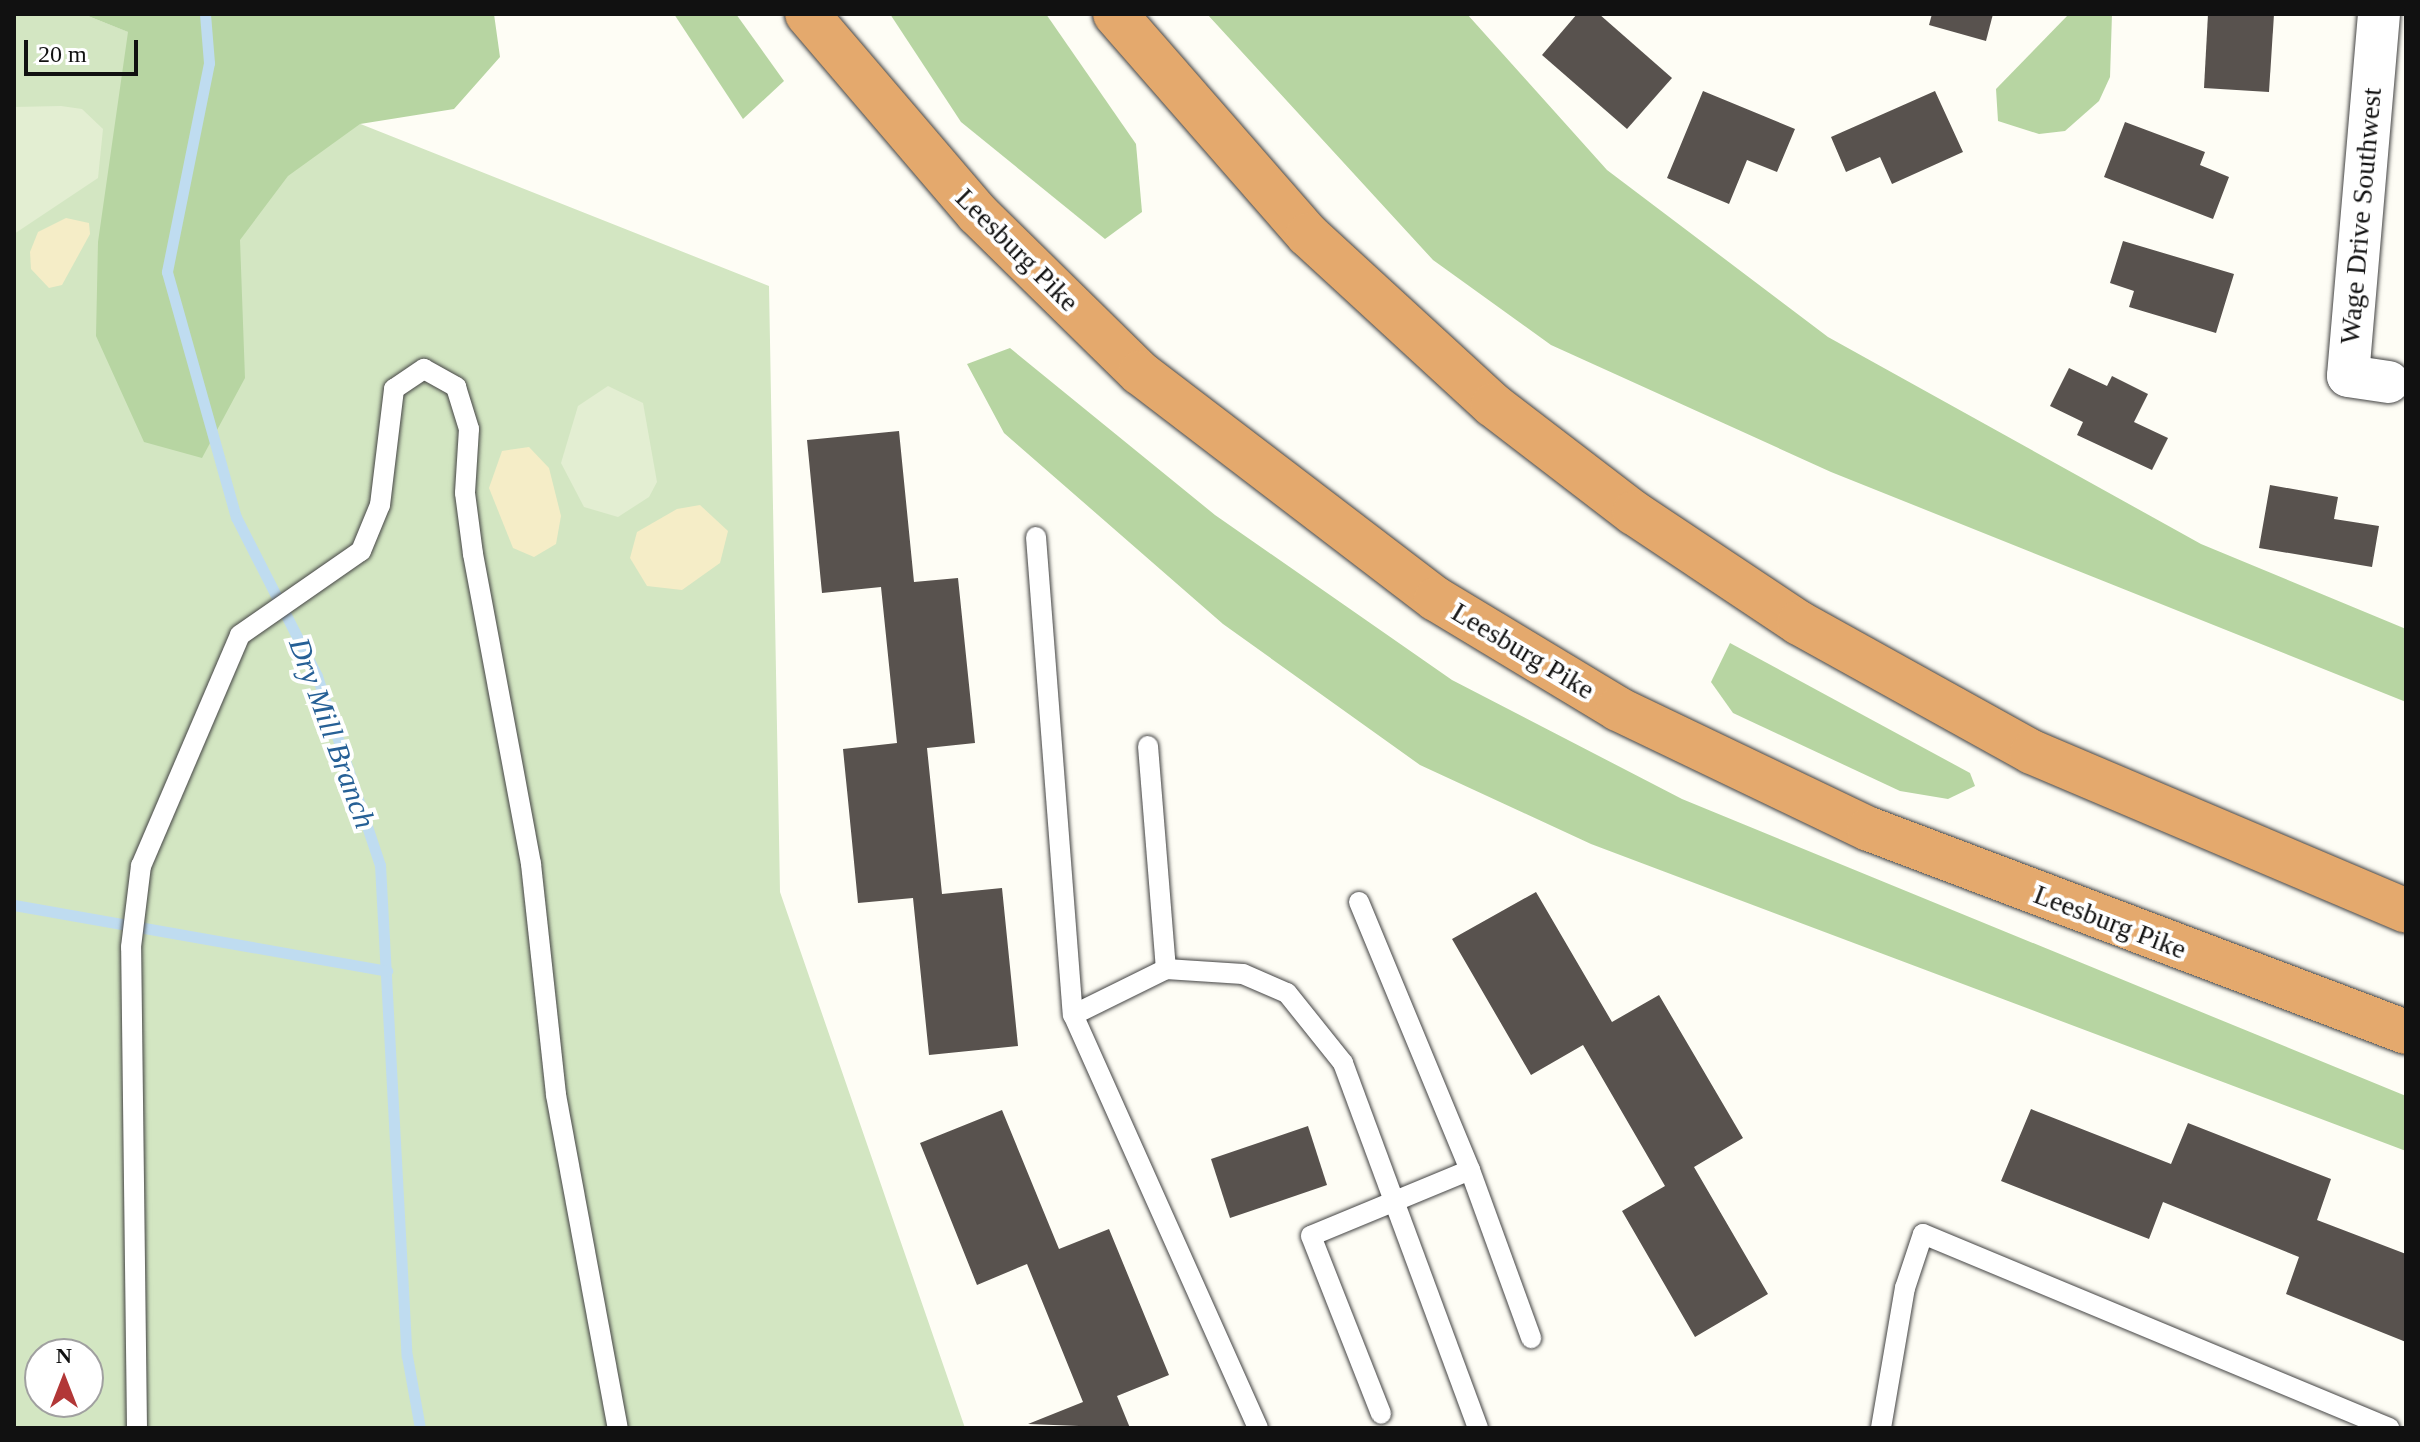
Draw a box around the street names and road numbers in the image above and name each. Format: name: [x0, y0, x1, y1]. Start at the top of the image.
street label: Wage Drive Southwest: [2333, 86, 2389, 346]
street label: Leesburg Pike: [948, 181, 1086, 319]
street label: Leesburg Pike: [1446, 595, 1600, 707]
street label: Leesburg Pike: [2029, 878, 2191, 966]

